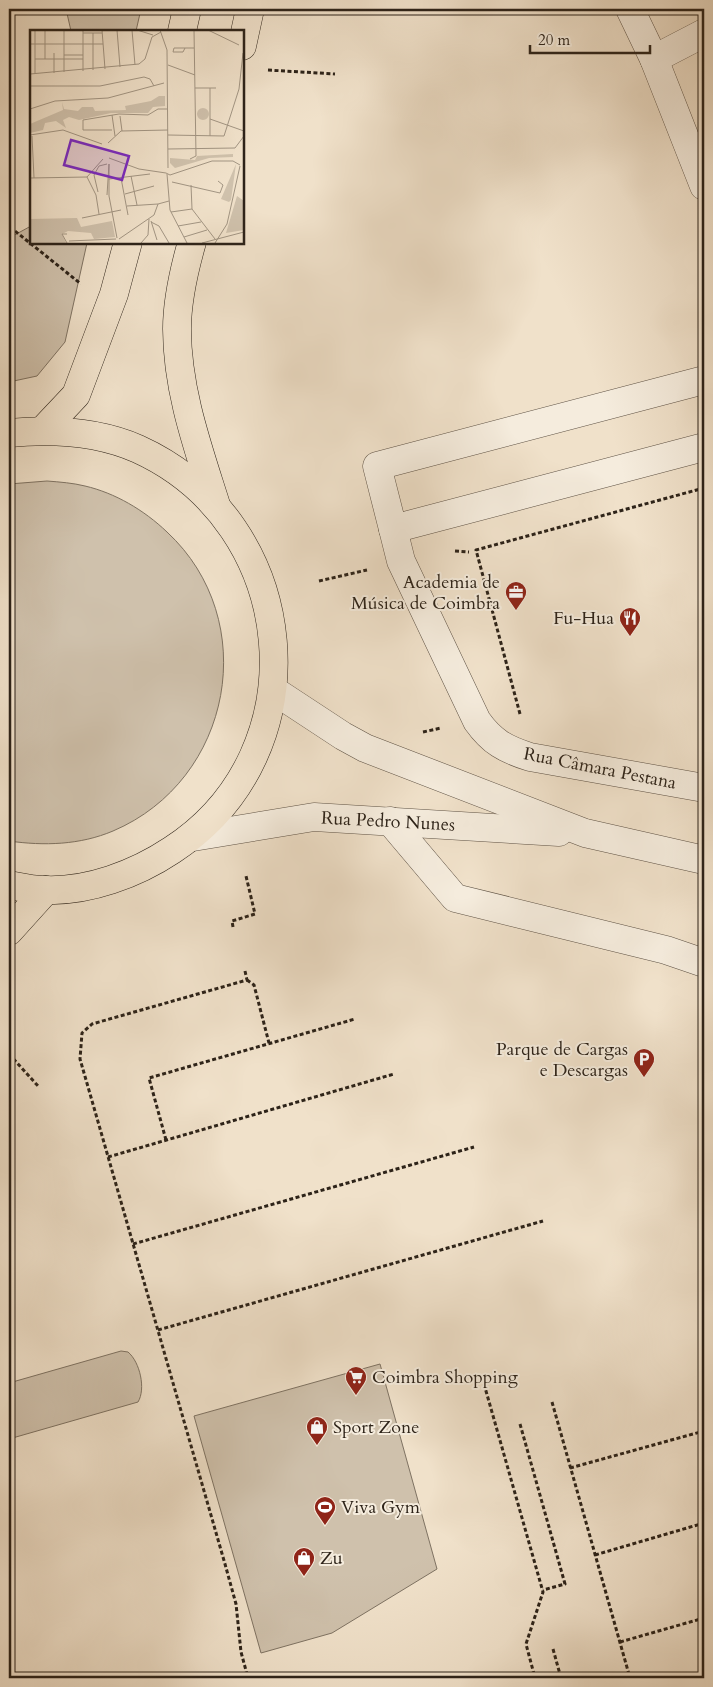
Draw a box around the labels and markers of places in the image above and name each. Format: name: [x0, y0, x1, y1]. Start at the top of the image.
place label: Academia de Música de Coimbra: [351, 570, 500, 616]
office icon: Academia de Música de Coimbra: [504, 580, 528, 611]
place label: Fu-Hua: [553, 606, 614, 631]
restaurant icon: Fu-Hua: [618, 606, 642, 637]
place label: Parque de Cargas e Descargas: [496, 1037, 628, 1083]
parking icon: Parque de Cargas e Descargas: [632, 1047, 656, 1078]
supermarket icon: Coimbra Shopping: [344, 1365, 368, 1396]
place label: Coimbra Shopping: [372, 1365, 519, 1390]
shop icon: Sport Zone: [305, 1415, 329, 1446]
place label: Sport Zone: [333, 1415, 419, 1440]
sports icon: Viva Gym: [313, 1495, 337, 1526]
place label: Viva Gym: [341, 1495, 421, 1520]
shop icon: Zu: [292, 1546, 316, 1577]
place label: Zu: [320, 1546, 343, 1571]

